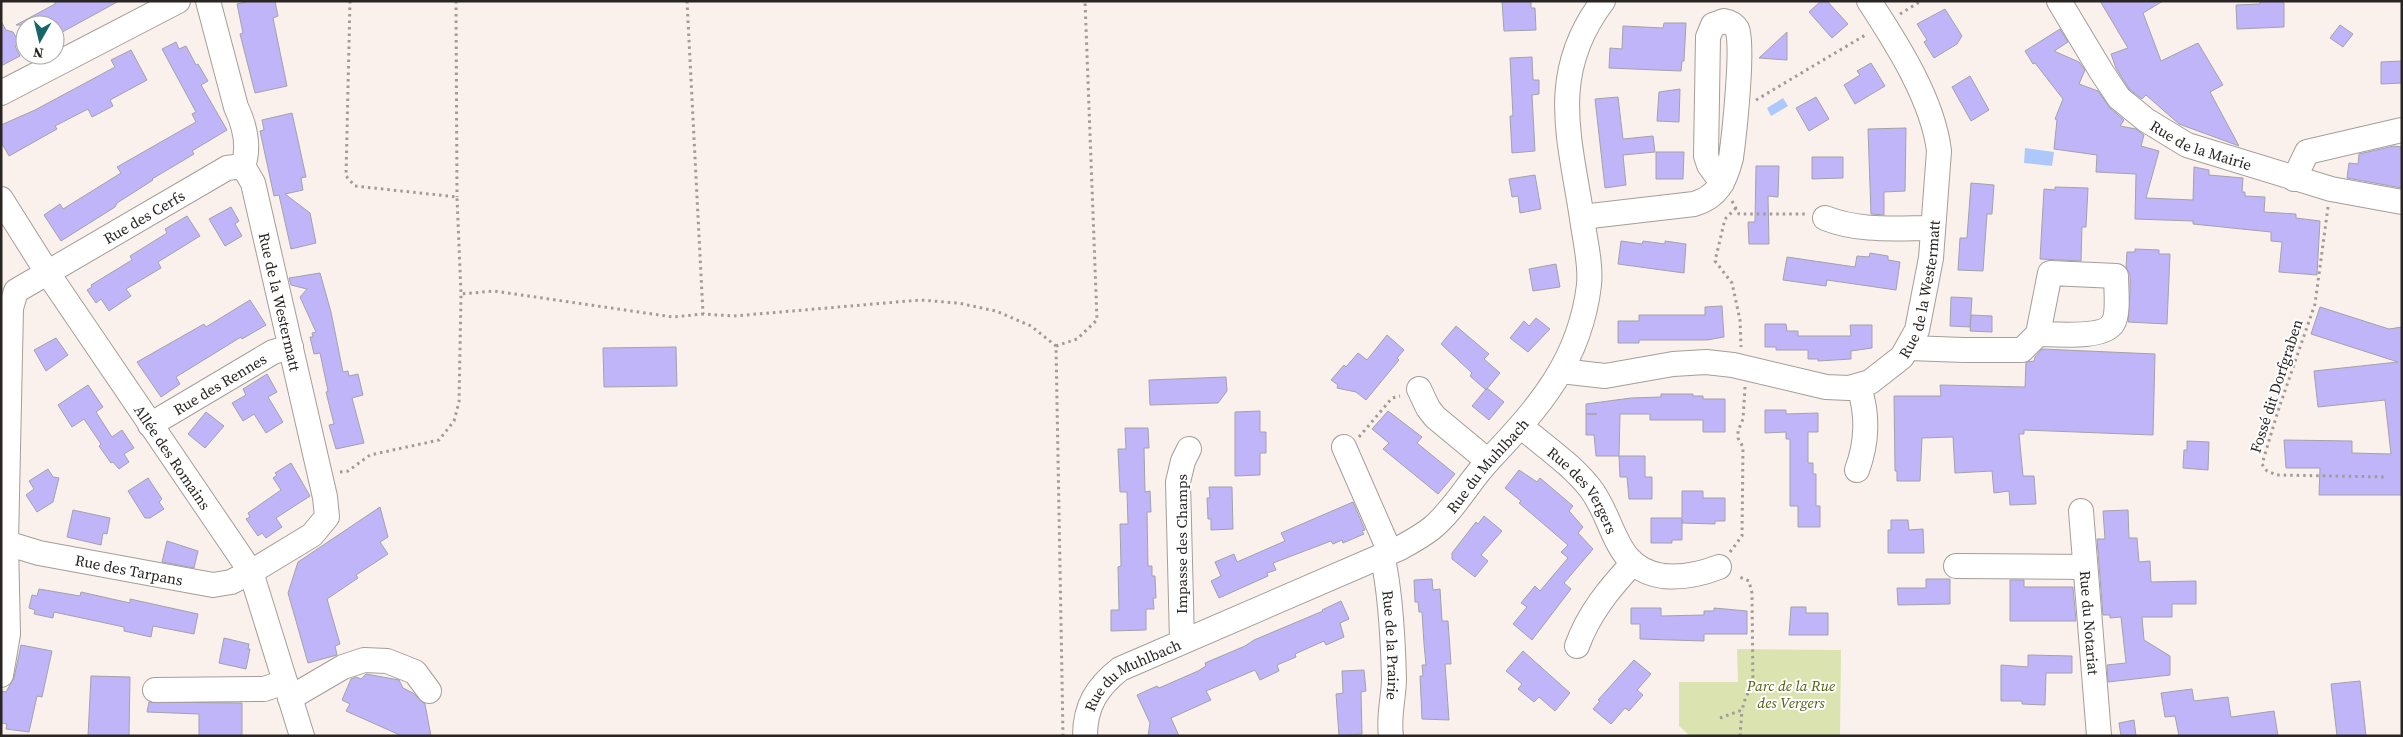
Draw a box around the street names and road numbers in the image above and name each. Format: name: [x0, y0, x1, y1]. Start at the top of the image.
street label: Rue de la Mairie: [2146, 115, 2255, 175]
street label: Rue des Cerfs: [99, 185, 188, 248]
street label: Rue de la Westermatt: [1893, 219, 1944, 362]
street label: Rue de la Westermatt: [254, 230, 306, 373]
street label: Fossé dit Dorfgraben: [2244, 316, 2308, 456]
street label: Rue des Rennes: [169, 348, 270, 420]
street label: Allée des Romains: [130, 400, 216, 514]
street label: Rue du Muhlbach: [1441, 413, 1533, 517]
street label: Rue des Vergers: [1543, 442, 1623, 537]
street label: Impasse des Champs: [1171, 474, 1192, 614]
street label: Rue des Tarpans: [73, 549, 185, 591]
street label: Rue du Notariat: [2075, 570, 2105, 676]
street label: Rue de la Prairie: [1378, 589, 1405, 702]
street label: Rue du Muhlbach: [1079, 633, 1184, 714]

